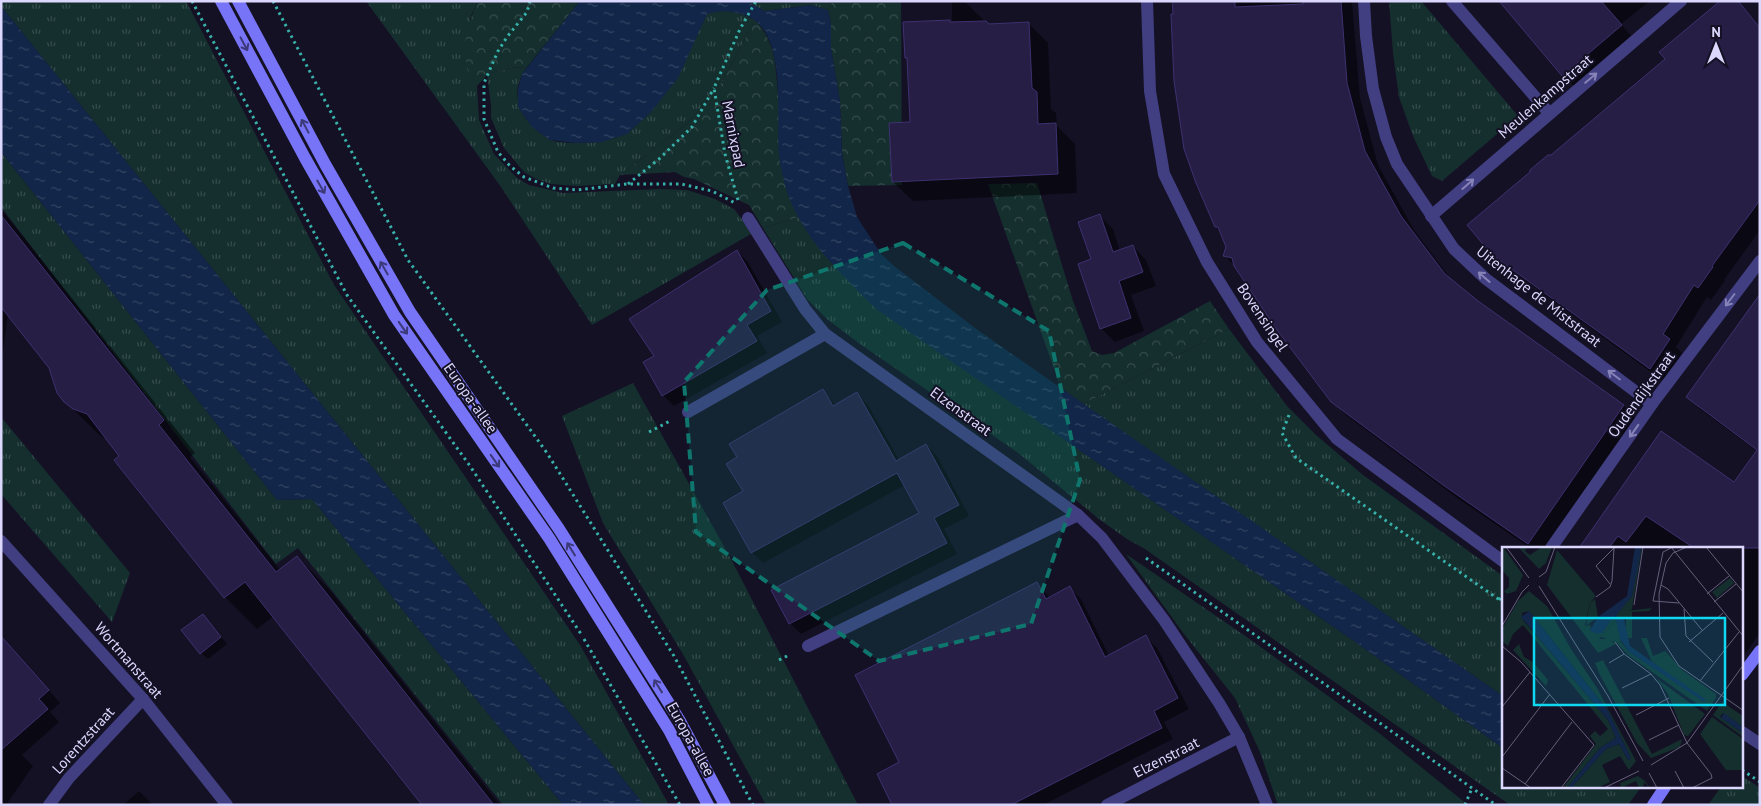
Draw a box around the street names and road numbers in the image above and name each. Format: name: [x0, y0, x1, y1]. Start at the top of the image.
street label: Meulenkampstraat: [1494, 50, 1596, 142]
street label: Marnixpad: [718, 99, 750, 169]
street label: Uitenhage de Miststraat: [1473, 241, 1605, 351]
street label: Bovensingel: [1233, 279, 1293, 355]
street label: Oudendijkstraat: [1603, 347, 1679, 441]
street label: Europa-allee: [440, 359, 502, 437]
street label: Elzenstraat: [927, 382, 995, 440]
street label: Wortmanstraat: [91, 618, 167, 702]
street label: Europa-allee: [663, 699, 719, 779]
street label: Lorentzstraat: [48, 702, 118, 778]
street label: Elzenstraat: [1130, 732, 1202, 782]

